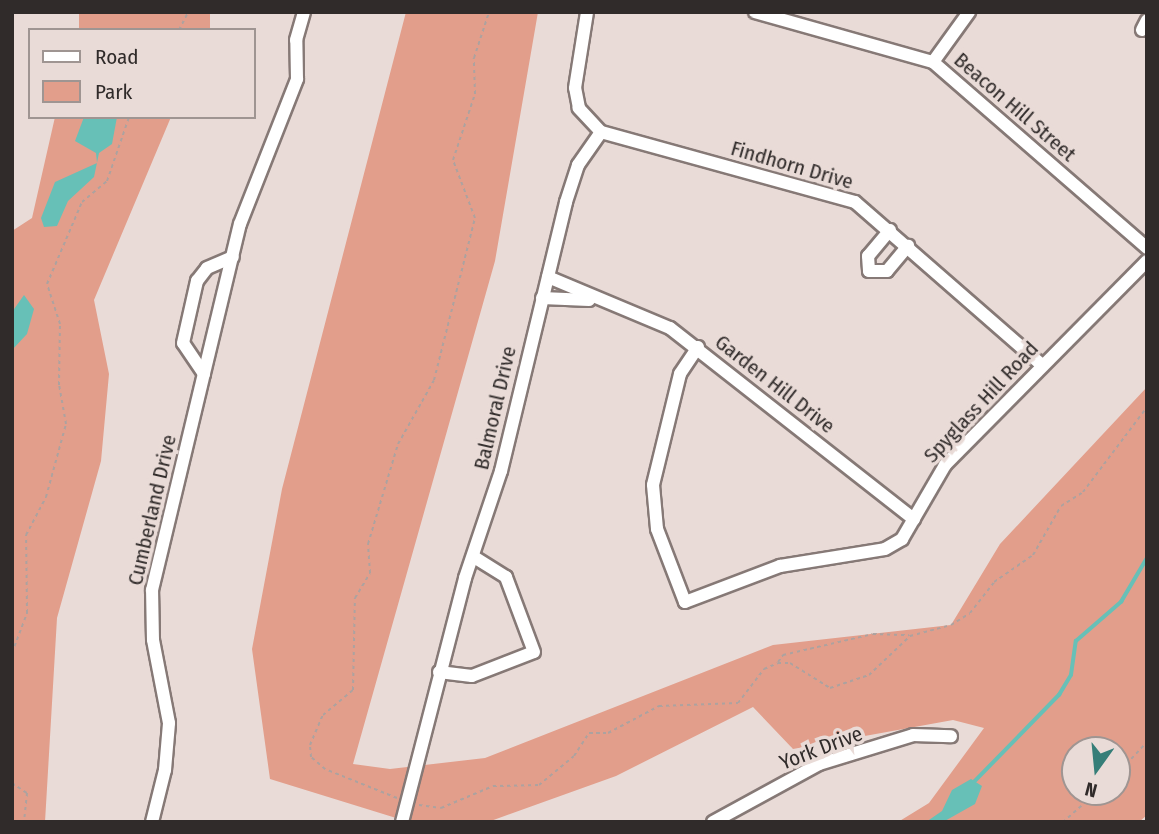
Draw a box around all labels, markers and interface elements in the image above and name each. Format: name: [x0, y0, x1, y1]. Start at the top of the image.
legend: [28, 28, 256, 119]
text: Road: [95, 44, 139, 70]
street label: Beacon Hill Street: [949, 47, 1081, 167]
text: Park: [95, 79, 132, 105]
street label: Findhorn Drive: [728, 136, 856, 194]
street label: Garden Hill Drive: [710, 329, 840, 439]
street label: Spyglass Hill Road: [918, 336, 1044, 468]
street label: Balmoral Drive: [469, 344, 521, 472]
street label: Cumberland Drive: [122, 432, 182, 588]
street label: York Drive: [776, 721, 866, 775]
north arrow: [1061, 736, 1131, 806]
text: N: [1082, 777, 1099, 802]

